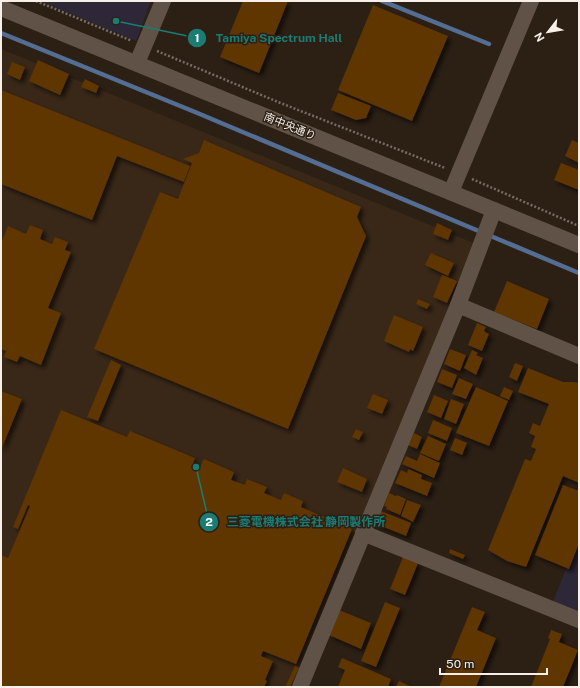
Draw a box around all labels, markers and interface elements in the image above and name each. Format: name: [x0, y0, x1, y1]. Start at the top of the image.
north arrow: [528, 12, 568, 52]
callout: Tamiya Spectrum Hall: [187, 26, 350, 50]
text: N: [532, 30, 547, 44]
text: 1: [194, 31, 200, 45]
text: Tamiya Spectrum Hall: [216, 31, 342, 45]
street label: 南中央通り: [262, 110, 318, 142]
callout: 三菱電機株式会社 静岡製作所: [199, 510, 393, 534]
text: 2: [205, 515, 213, 529]
text: 三菱電機株式会社 静岡製作所: [227, 515, 385, 529]
scale bar: [440, 650, 547, 676]
text: 50 m: [446, 657, 474, 671]

